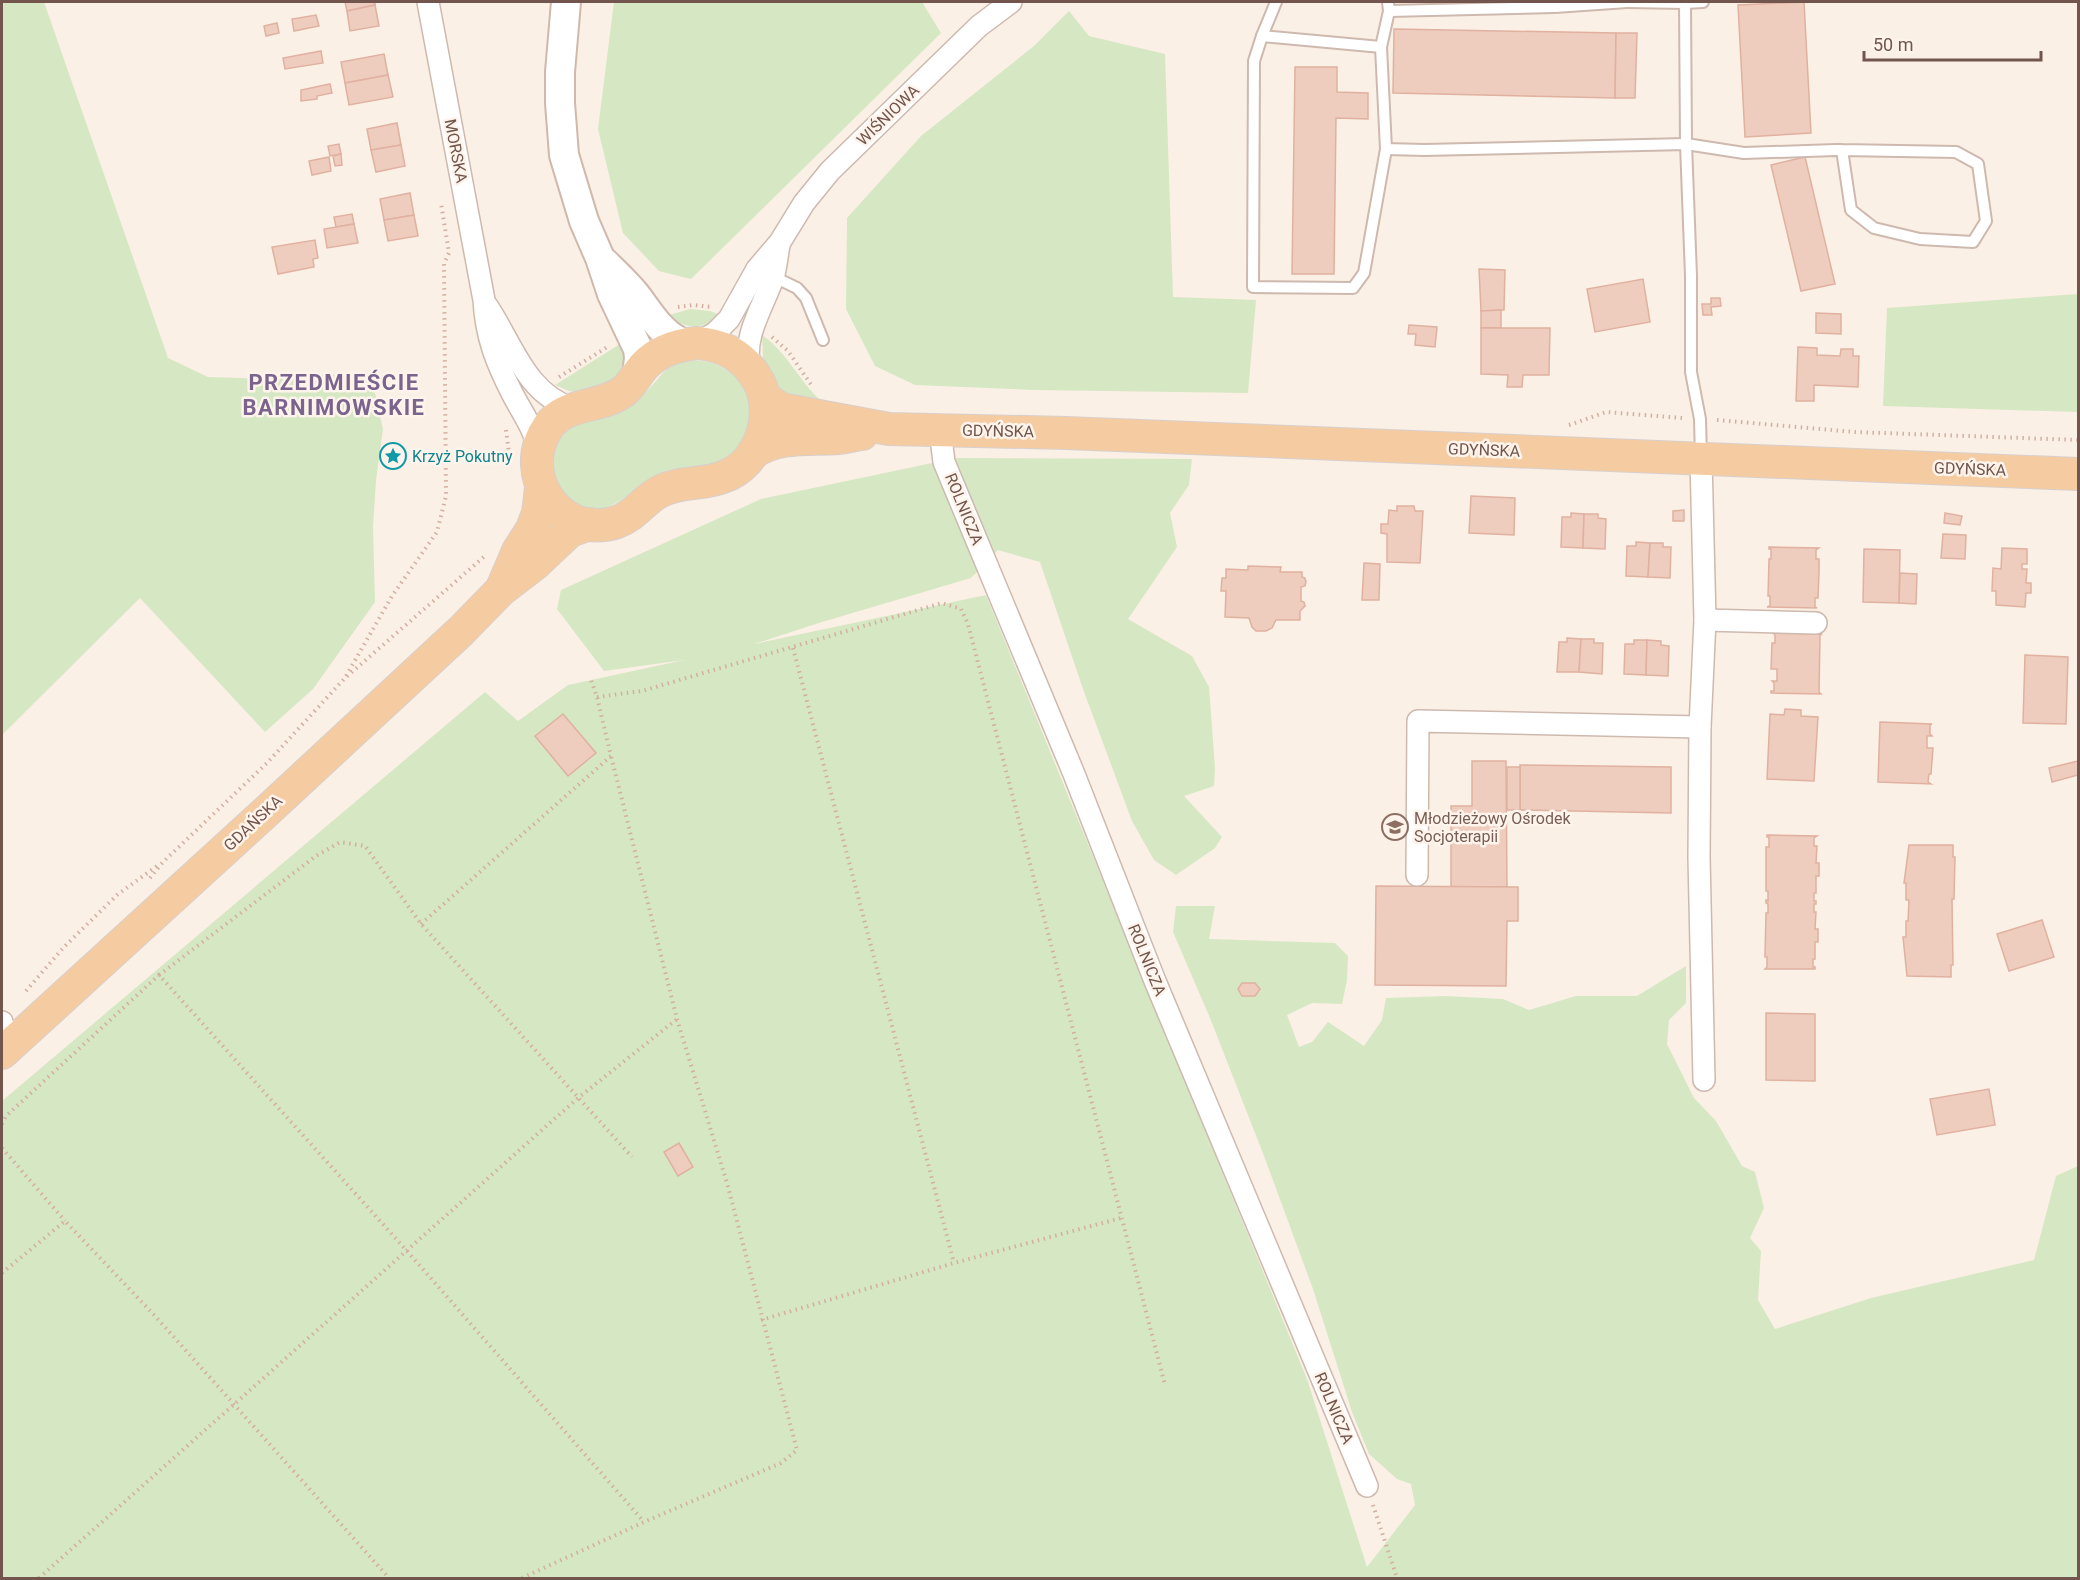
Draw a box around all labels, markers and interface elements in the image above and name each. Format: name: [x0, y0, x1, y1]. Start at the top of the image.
scale bar: [1864, 24, 2041, 62]
text: 50 m: [1873, 34, 1913, 55]
street label: WIŚNIOWA: [852, 80, 923, 149]
street label: MORSKA: [440, 117, 472, 185]
district label: PRZEDMIEŚCIE BARNIMOWSKIE: [243, 369, 425, 420]
street label: GDYŃSKA: [962, 421, 1035, 441]
street label: GDYŃSKA: [1448, 439, 1521, 461]
place icon: Krzyż Pokutny: [378, 441, 408, 471]
place label: Krzyż Pokutny: [412, 447, 513, 466]
street label: GDYŃSKA: [1934, 458, 2007, 480]
street label: ROLNICZA: [941, 470, 987, 548]
street label: GDAŃSKA: [220, 791, 287, 855]
place label: Młodzieżowy Ośrodek Socjoterapii: [1414, 809, 1571, 846]
school or university icon: Młodzieżowy Ośrodek Socjoterapii: [1380, 812, 1410, 842]
street label: ROLNICZA: [1124, 921, 1170, 999]
street label: ROLNICZA: [1310, 1369, 1358, 1447]

